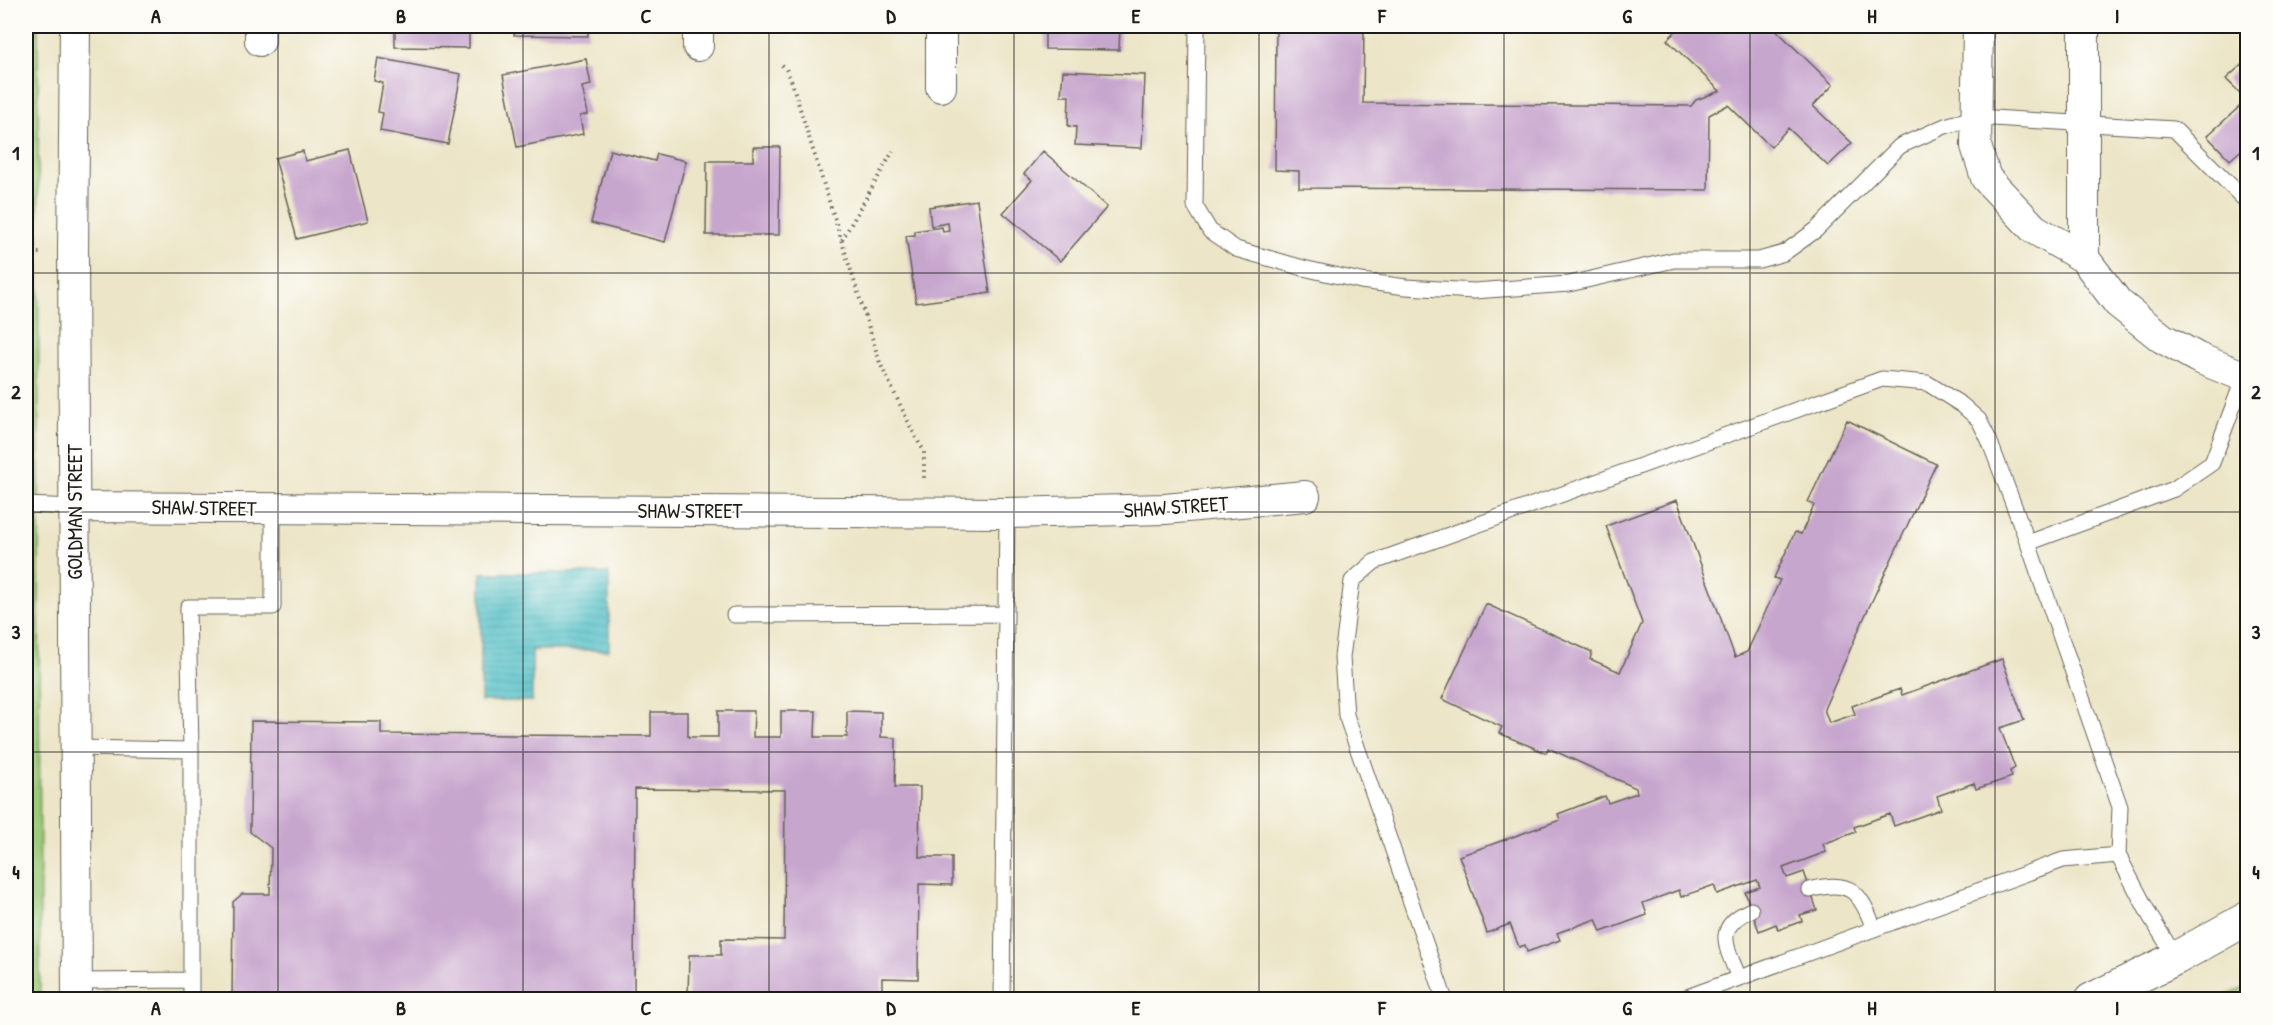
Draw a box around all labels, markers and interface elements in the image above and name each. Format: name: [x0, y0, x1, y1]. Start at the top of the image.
text: A: [151, 2, 161, 29]
text: B: [396, 2, 406, 29]
text: C: [641, 2, 652, 29]
text: D: [886, 2, 896, 29]
text: E: [1132, 2, 1141, 29]
text: F: [1377, 2, 1387, 29]
text: G: [1622, 2, 1632, 29]
text: H: [1867, 2, 1877, 29]
text: I: [2115, 2, 2119, 29]
text: 1: [12, 139, 20, 166]
text: 1: [2252, 139, 2260, 166]
text: 2: [11, 378, 21, 405]
text: 2: [2251, 378, 2261, 405]
street label: GOLDMAN STREET: [60, 443, 89, 580]
street label: SHAW STREET: [1123, 488, 1230, 525]
street label: SHAW STREET: [151, 492, 258, 523]
street label: SHAW STREET: [638, 496, 744, 525]
text: 3: [12, 618, 21, 645]
text: 3: [2252, 618, 2261, 645]
text: 4: [12, 858, 20, 885]
text: 4: [2252, 858, 2260, 885]
text: A: [151, 994, 161, 1021]
text: B: [396, 994, 406, 1021]
text: C: [641, 994, 652, 1021]
text: D: [886, 994, 896, 1021]
text: E: [1132, 994, 1141, 1021]
text: F: [1377, 994, 1387, 1021]
text: G: [1622, 994, 1632, 1021]
text: H: [1867, 994, 1877, 1021]
text: I: [2115, 994, 2119, 1021]

